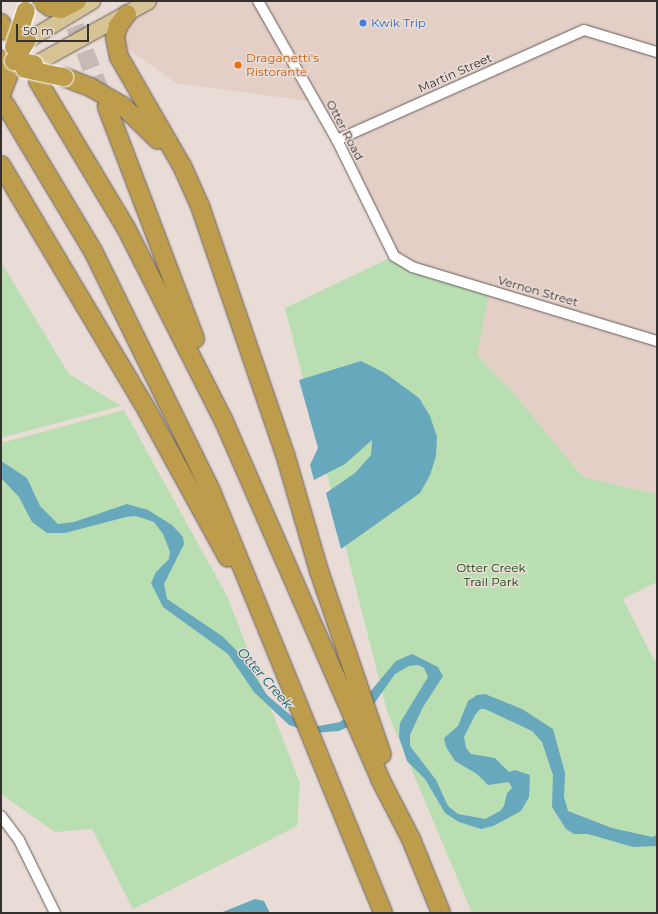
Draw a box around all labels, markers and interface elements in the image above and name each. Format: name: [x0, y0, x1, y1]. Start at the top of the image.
scale bar: [18, 16, 91, 42]
place label: Kwik Trip: [371, 16, 426, 30]
marker: Kwik Trip: [358, 18, 368, 28]
text: 50 m: [23, 23, 54, 38]
street label: Martin Street: [416, 50, 494, 96]
place label: Draganetti's Ristorante: [246, 51, 319, 79]
marker: Draganetti's Ristorante: [233, 60, 243, 70]
street label: Otter Road: [323, 97, 367, 163]
street label: Vernon Street: [496, 273, 580, 309]
park label: Otter Creek Trail Park: [456, 561, 526, 589]
water label: Otter Creek: [234, 644, 296, 712]

